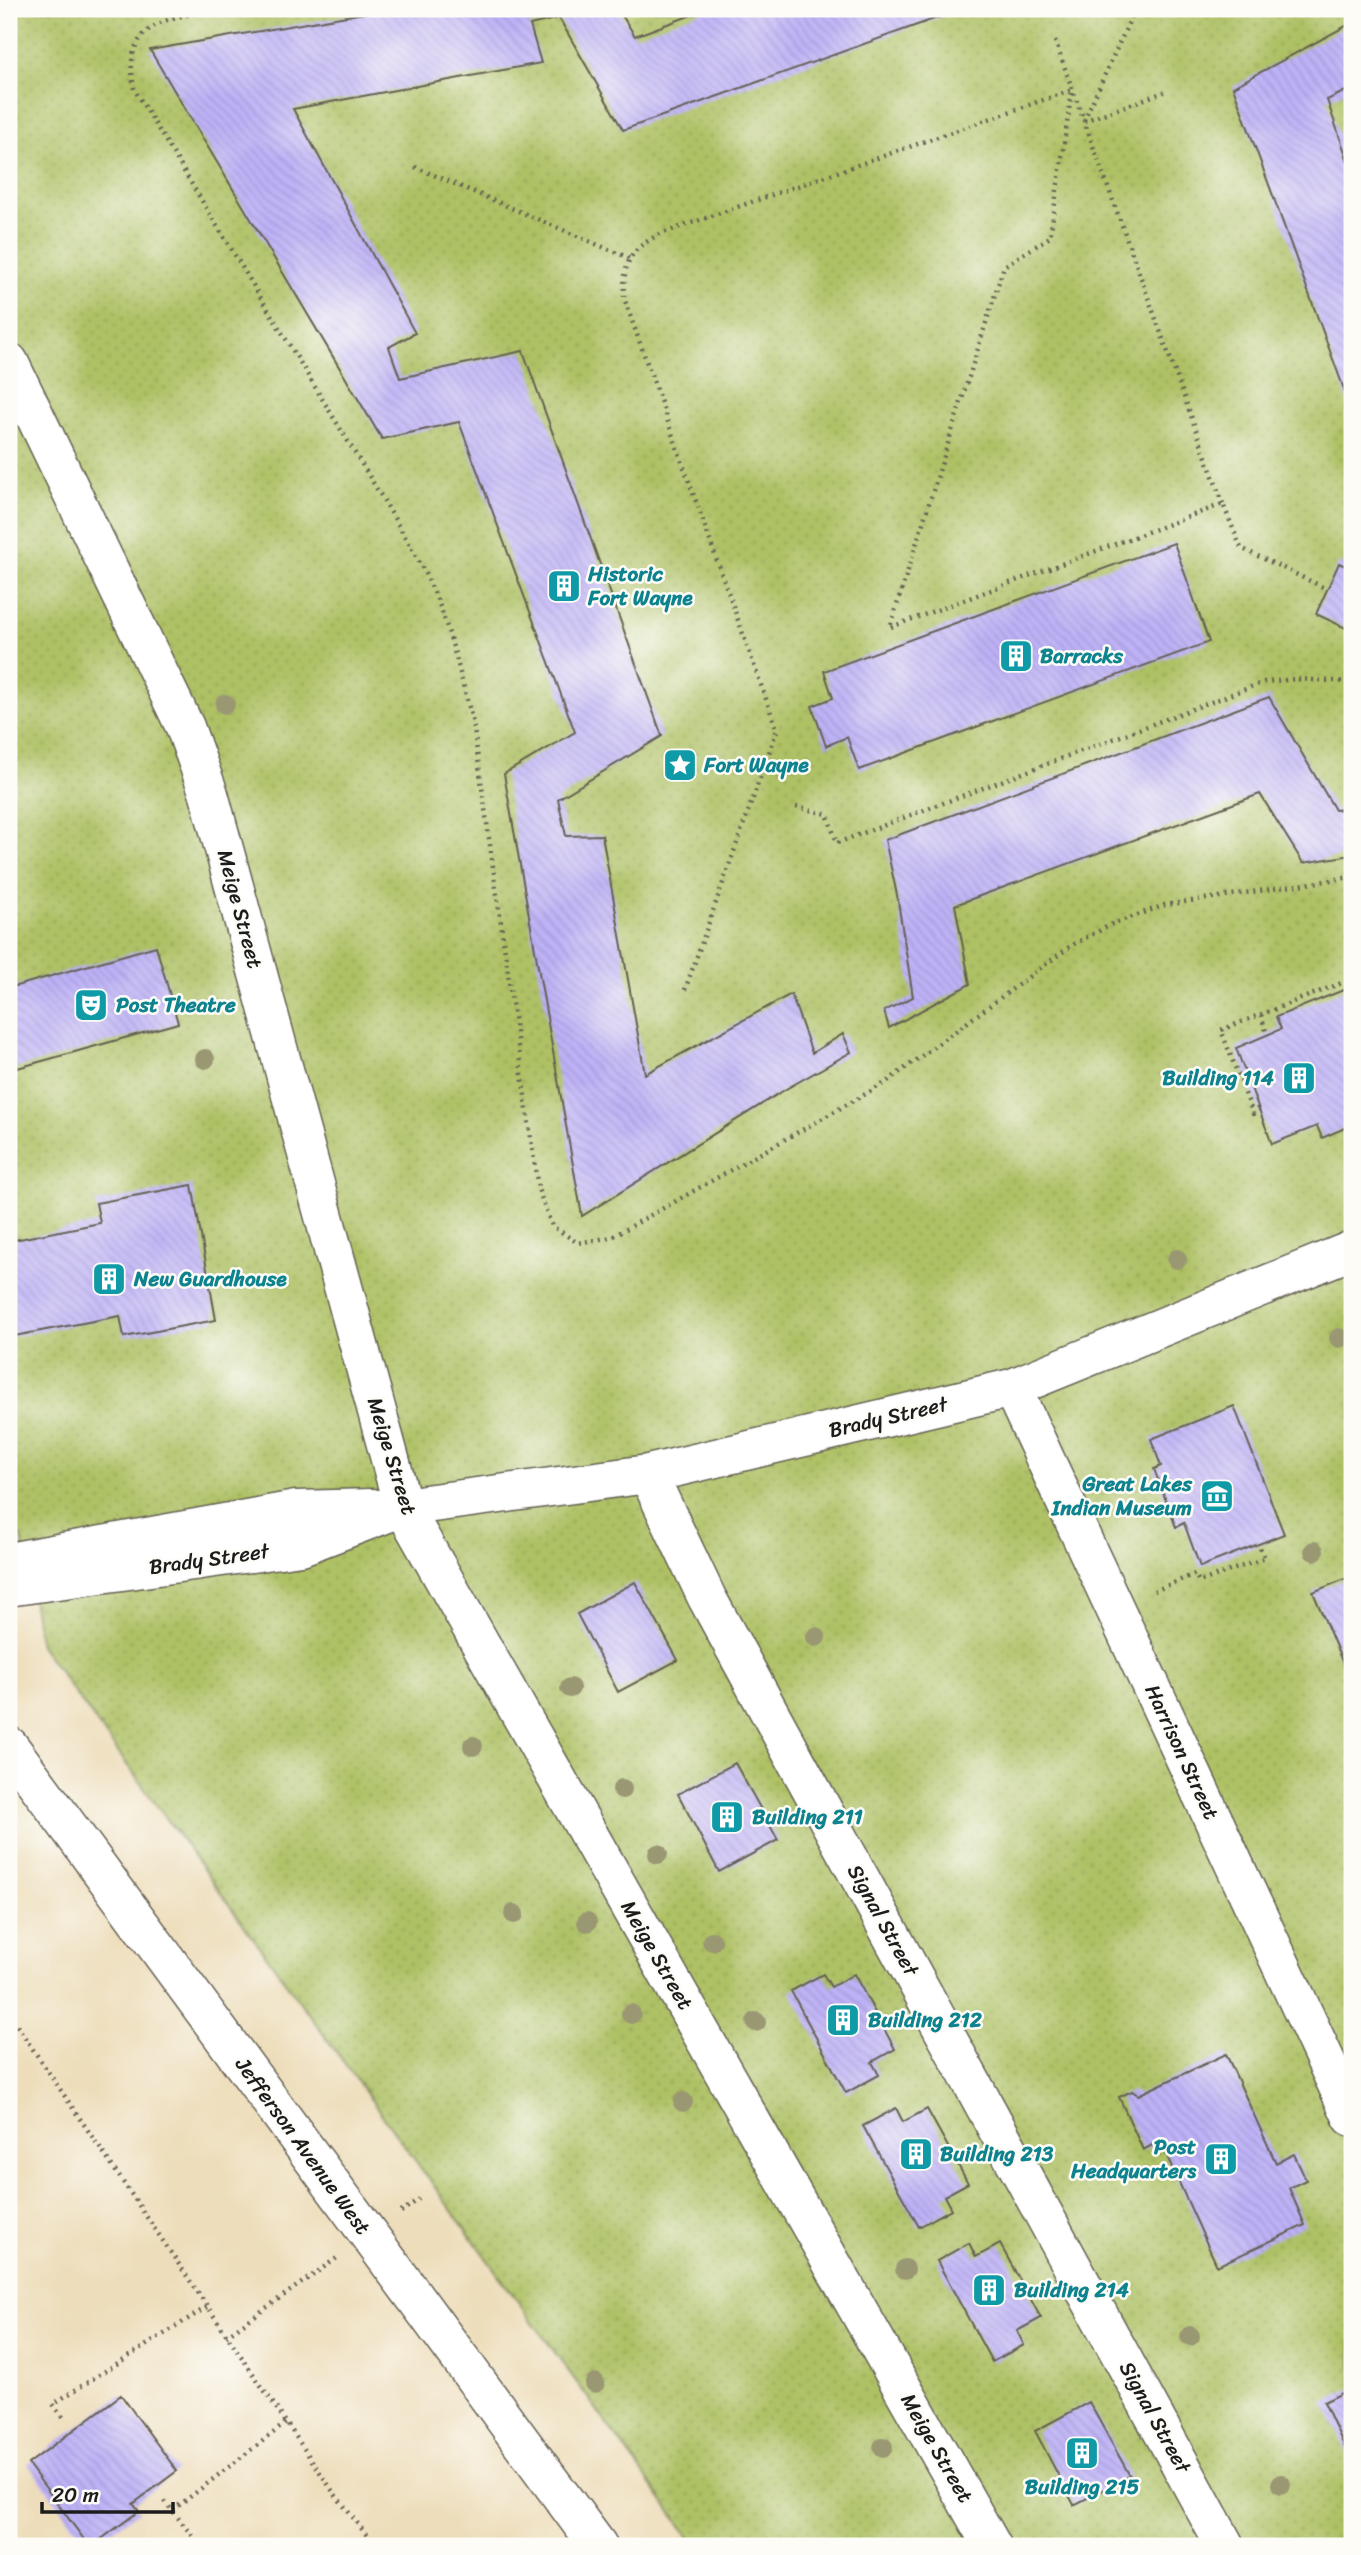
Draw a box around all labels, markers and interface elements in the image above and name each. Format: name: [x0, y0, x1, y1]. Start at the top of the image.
place label: Historic Fort Wayne: [587, 555, 693, 617]
building icon: Historic Fort Wayne: [545, 567, 583, 605]
building icon: Barracks: [997, 637, 1035, 675]
place label: Barracks: [1040, 637, 1123, 675]
place icon: Fort Wayne: [661, 746, 699, 784]
place label: Fort Wayne: [703, 746, 809, 784]
street label: Meige Street: [206, 845, 274, 973]
theatre icon: Post Theatre: [72, 986, 110, 1024]
place label: Post Theatre: [116, 986, 236, 1024]
place label: Building 114: [1162, 1059, 1274, 1097]
building icon: Building 114: [1280, 1059, 1318, 1097]
building icon: New Guardhouse: [90, 1260, 128, 1298]
place label: New Guardhouse: [133, 1260, 287, 1298]
street label: Brady Street: [825, 1385, 953, 1449]
street label: Meige Street: [356, 1392, 428, 1520]
place label: Great Lakes Indian Museum: [1051, 1465, 1193, 1527]
museum icon: Great Lakes Indian Museum: [1198, 1477, 1236, 1515]
street label: Brady Street: [147, 1532, 273, 1586]
street label: Harrison Street: [1134, 1678, 1230, 1826]
building icon: Building 211: [708, 1798, 746, 1836]
place label: Building 211: [752, 1798, 863, 1836]
street label: Signal Street: [837, 1857, 930, 1984]
street label: Meige Street: [610, 1893, 704, 2017]
building icon: Building 212: [824, 2001, 862, 2039]
place label: Building 212: [868, 2001, 982, 2039]
street label: Jefferson Avenue West: [224, 2048, 381, 2243]
place label: Post Headquarters: [1070, 2128, 1197, 2190]
building icon: Building 213: [897, 2135, 935, 2173]
place label: Building 213: [940, 2135, 1054, 2173]
building icon: Post Headquarters: [1202, 2140, 1240, 2178]
building icon: Building 214: [970, 2271, 1008, 2309]
place label: Building 214: [1014, 2271, 1129, 2309]
street label: Signal Street: [1109, 2354, 1202, 2481]
street label: Meige Street: [890, 2386, 984, 2510]
building icon: Building 215: [1063, 2434, 1101, 2472]
place label: Building 215: [1025, 2468, 1139, 2506]
scale bar: [42, 2471, 173, 2515]
text: 20 m: [52, 2476, 99, 2514]

